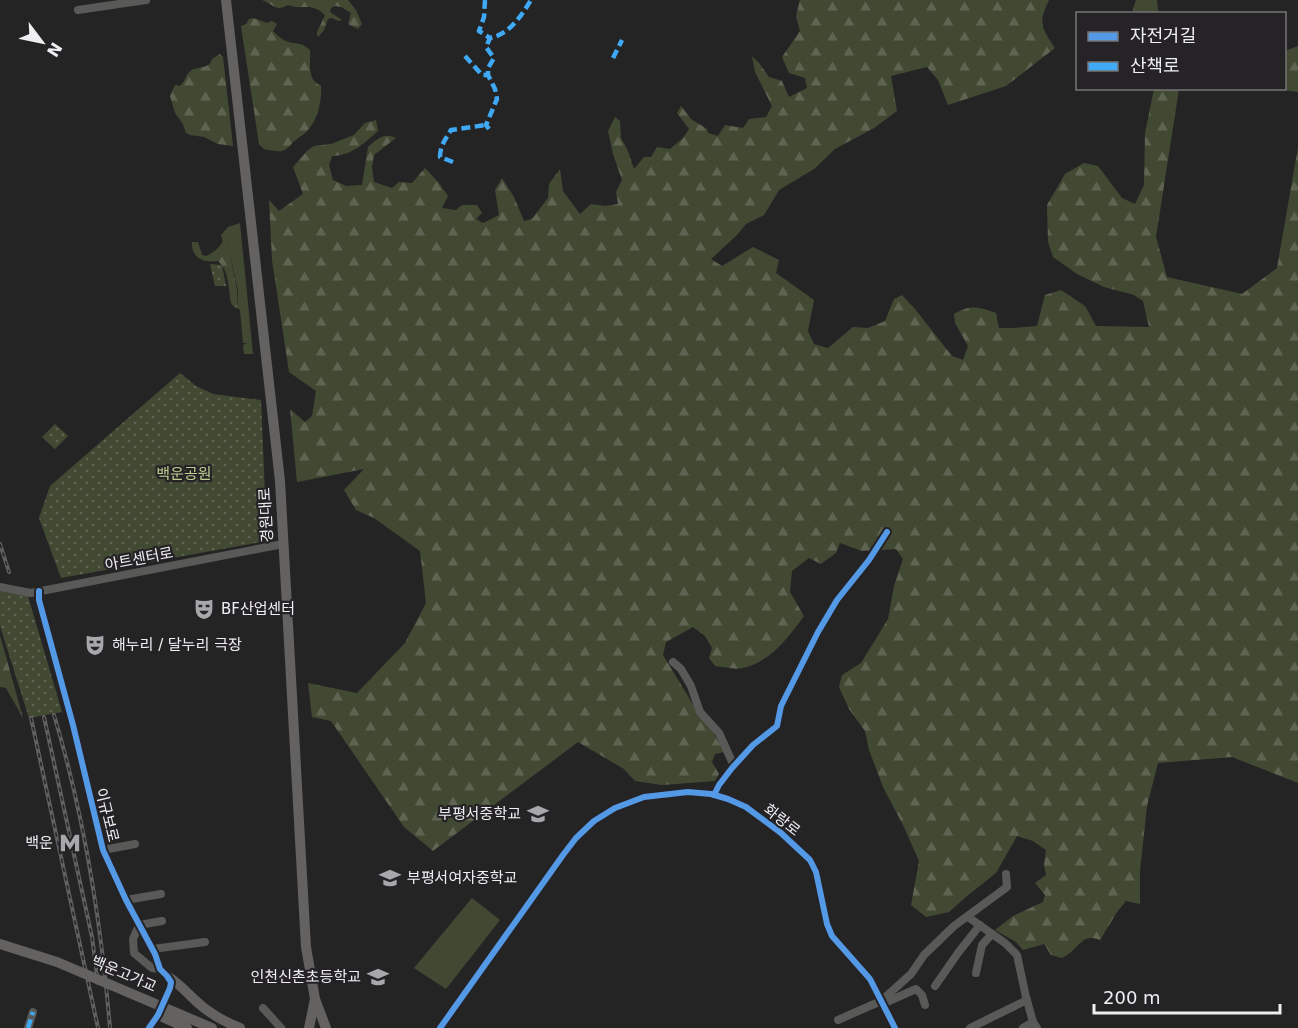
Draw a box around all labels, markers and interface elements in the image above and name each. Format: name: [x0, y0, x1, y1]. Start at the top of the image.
north arrow: [12, 12, 72, 72]
legend: [1076, 12, 1286, 90]
text: 자전거길: [1130, 25, 1196, 46]
text: N: [43, 39, 66, 60]
text: 산책로: [1130, 55, 1180, 76]
park label: 백운공원: [156, 465, 212, 483]
street label: 경원대로: [256, 487, 276, 543]
street label: 아트센터로: [103, 544, 175, 574]
theatre icon: BF산업센터: [192, 597, 216, 621]
place label: BF산업센터: [221, 600, 295, 618]
theatre icon: 해누리 / 달누리 극장: [83, 633, 107, 657]
place label: 해누리 / 달누리 극장: [112, 636, 242, 654]
street label: 이규보로: [92, 786, 122, 844]
street label: 화랑로: [760, 800, 804, 840]
school or university icon: 부평서중학교: [526, 802, 550, 826]
place label: 부평서중학교: [438, 805, 521, 823]
metro station icon: 백운: [58, 831, 82, 855]
place label: 백운: [25, 834, 53, 852]
school or university icon: 부평서여자중학교: [378, 866, 402, 890]
place label: 부평서여자중학교: [407, 869, 517, 887]
street label: 백운고가교: [89, 952, 159, 996]
school or university icon: 인천신촌초등학교: [366, 965, 390, 989]
place label: 인천신촌초등학교: [251, 968, 361, 986]
scale bar: [1094, 977, 1280, 1015]
text: 200 m: [1103, 987, 1161, 1008]

